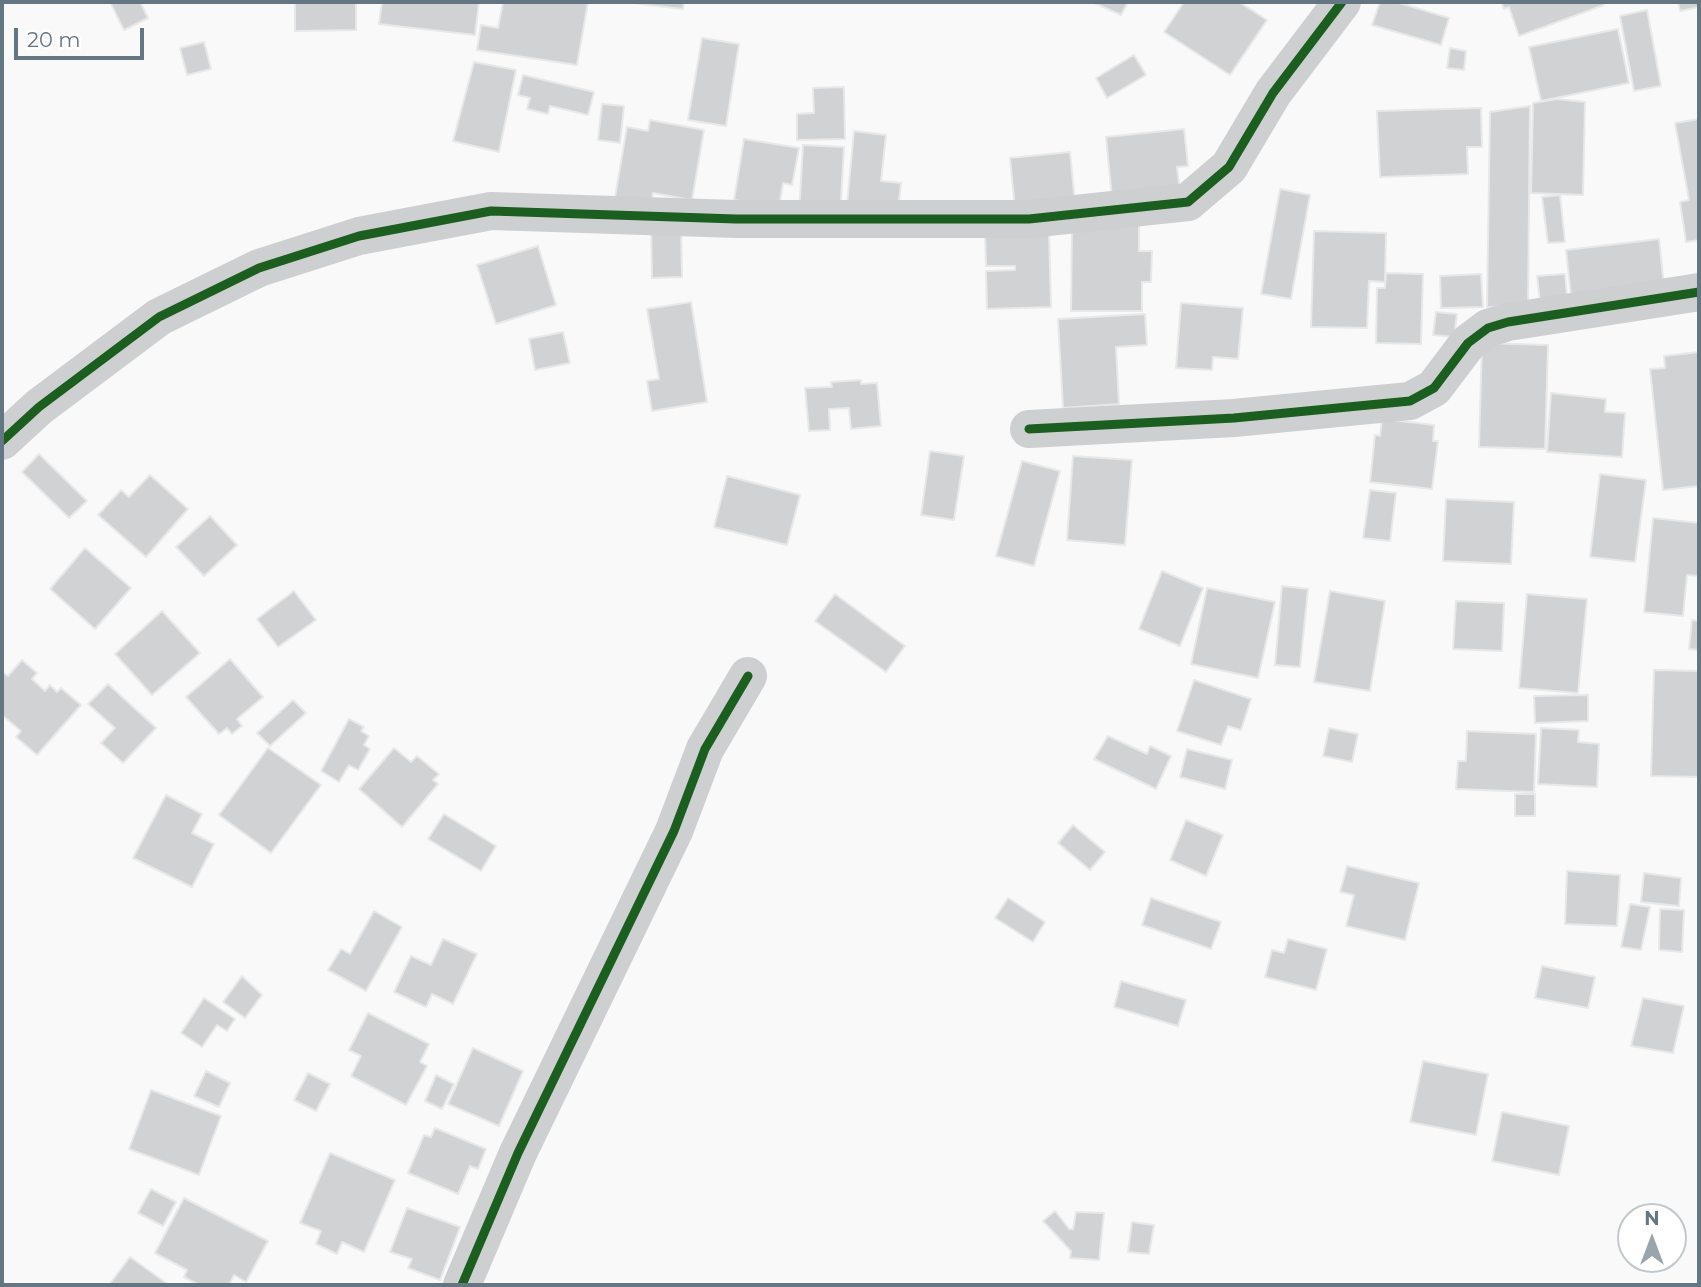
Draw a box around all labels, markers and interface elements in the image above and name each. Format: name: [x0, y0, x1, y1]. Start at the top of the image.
scale bar: [18, 14, 147, 58]
text: 20 m: [27, 27, 81, 52]
north arrow: [1617, 1203, 1687, 1273]
text: N: [1644, 1207, 1660, 1230]

